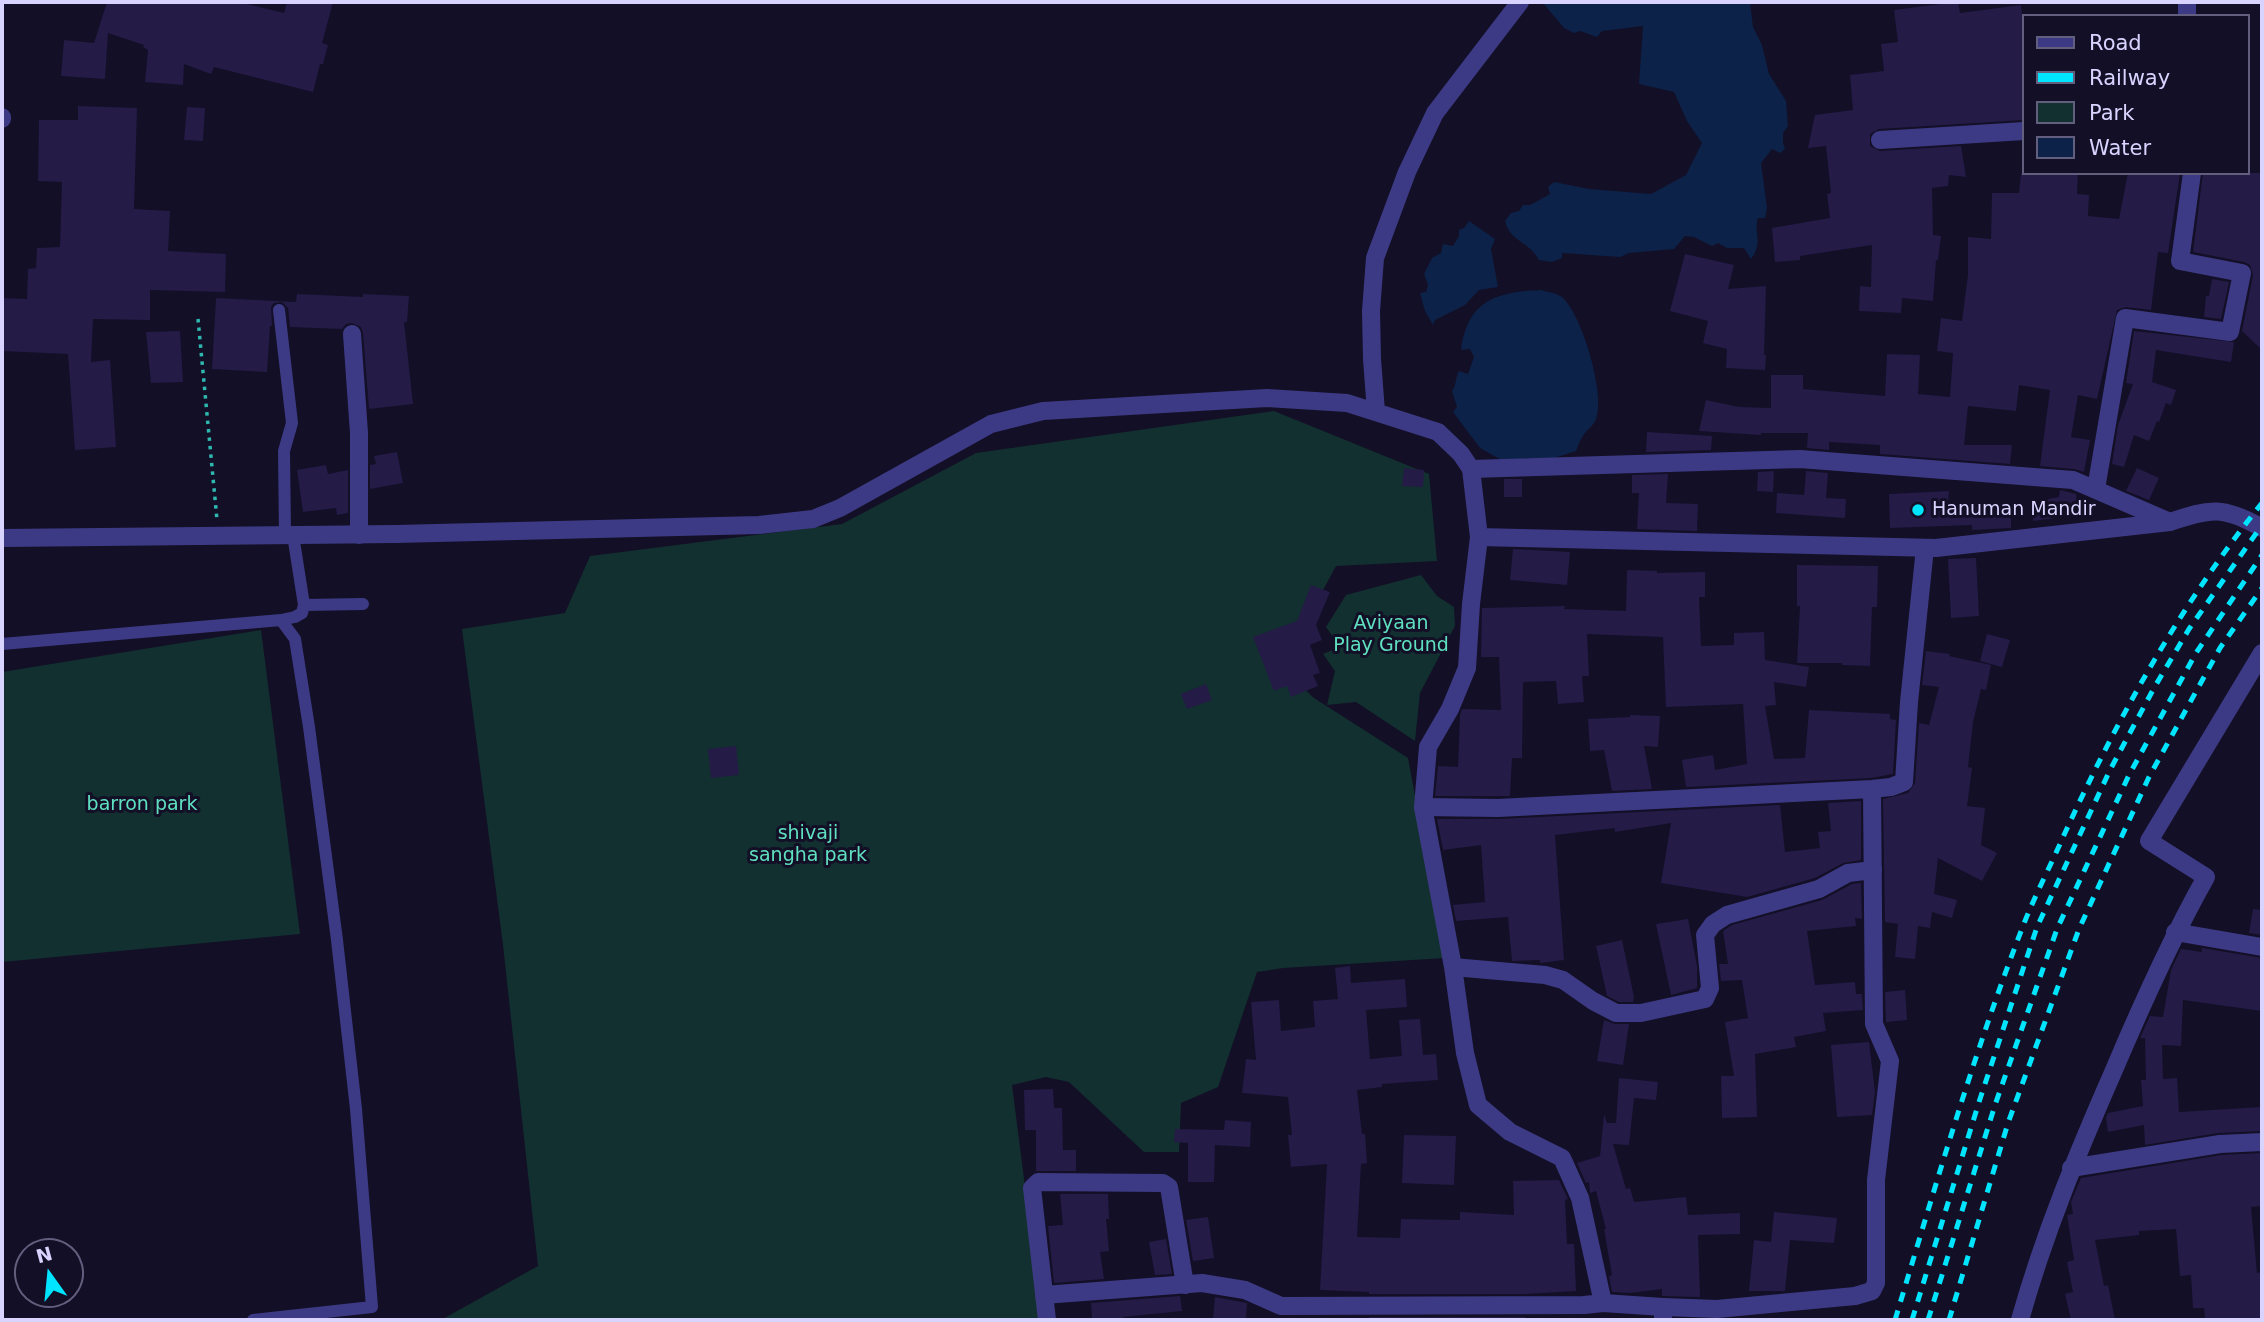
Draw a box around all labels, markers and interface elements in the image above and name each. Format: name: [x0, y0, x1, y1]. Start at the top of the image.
legend: [2022, 14, 2250, 175]
text: Road: [2089, 31, 2142, 55]
text: Railway: [2089, 66, 2170, 90]
text: Park: [2089, 101, 2134, 125]
text: Water: [2089, 136, 2151, 160]
place label: Hanuman Mandir: [1932, 499, 2095, 521]
marker: Hanuman Mandir: [1910, 502, 1926, 518]
park label: Aviyaan Play Ground: [1333, 613, 1449, 657]
park label: barron park: [87, 794, 197, 816]
park label: shivaji sangha park: [749, 823, 867, 867]
north arrow: [14, 1238, 84, 1308]
text: N: [34, 1242, 55, 1267]

